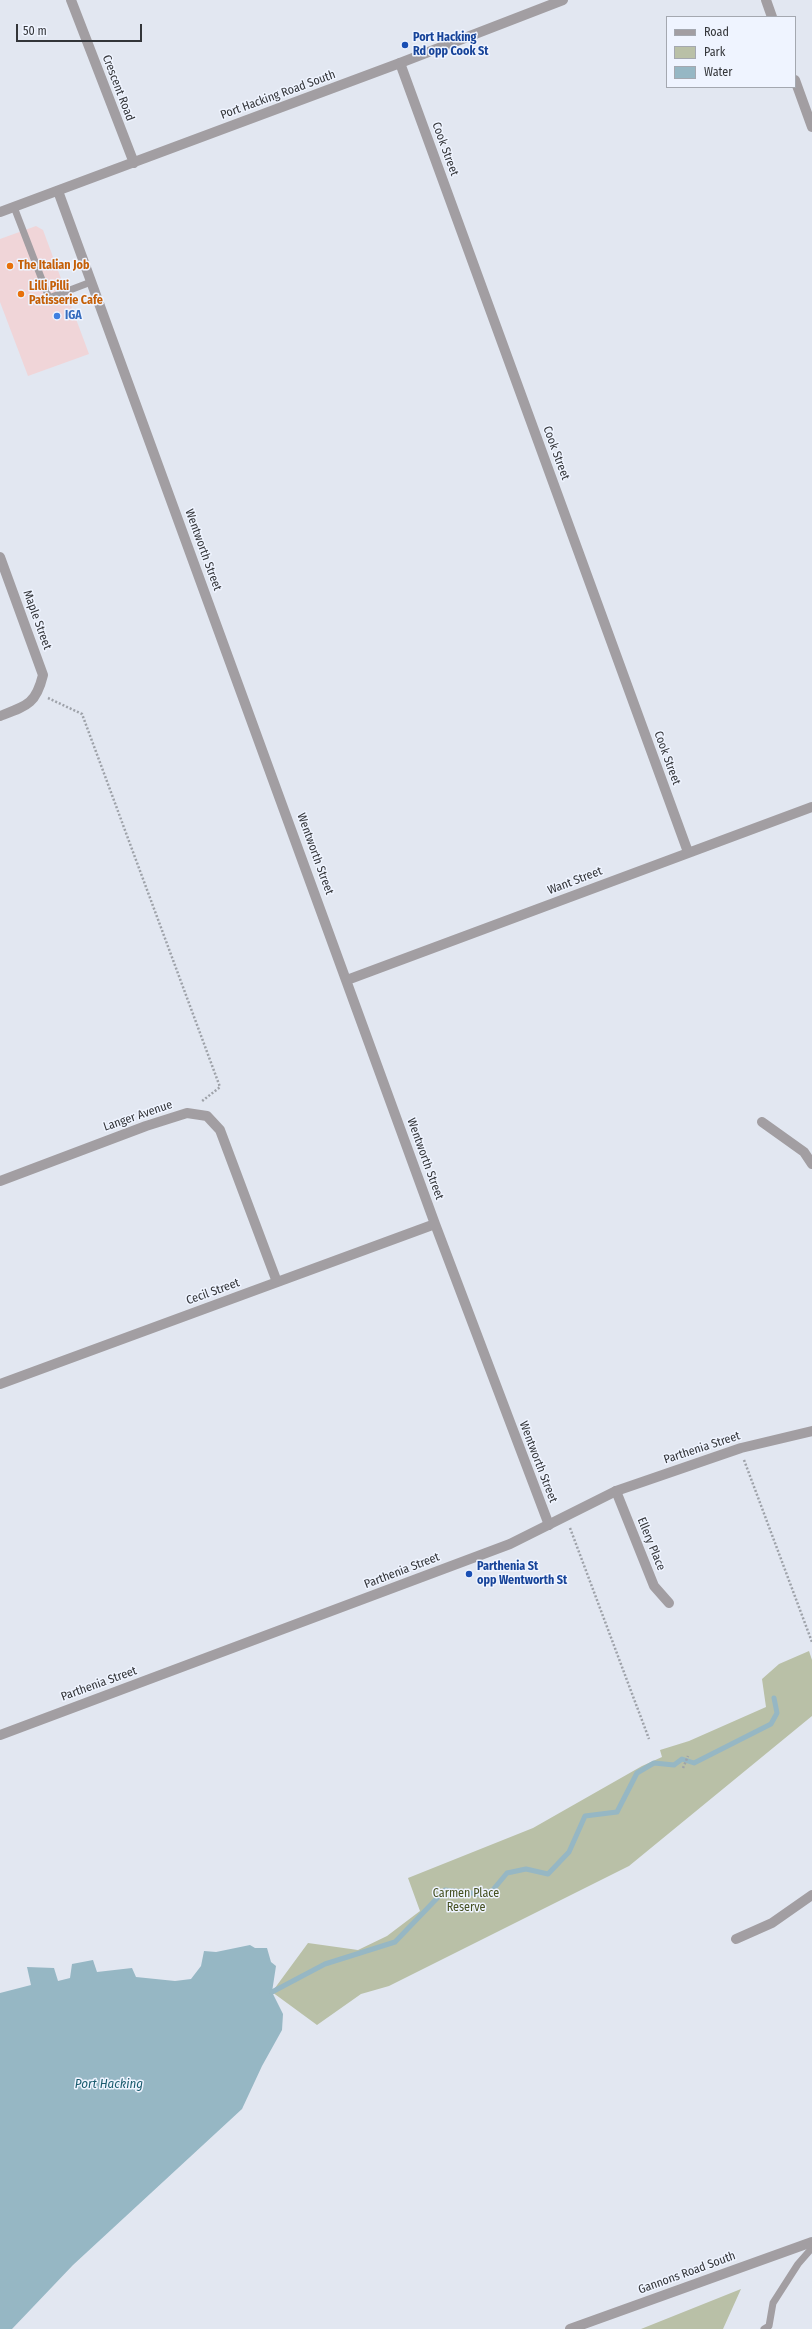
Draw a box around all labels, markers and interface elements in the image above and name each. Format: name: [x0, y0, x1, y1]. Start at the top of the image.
scale bar: [18, 16, 144, 42]
legend: [666, 16, 796, 88]
text: 50 m: [23, 24, 47, 38]
text: Road: [704, 25, 729, 39]
place label: Port Hacking Rd opp Cook St: [413, 31, 488, 59]
marker: Port Hacking Rd opp Cook St: [400, 40, 410, 50]
text: Park: [704, 45, 725, 59]
street label: Crescent Road: [99, 53, 137, 123]
text: Water: [704, 65, 732, 79]
street label: Port Hacking Road South: [219, 67, 337, 123]
street label: Cook Street: [429, 120, 461, 178]
place label: The Italian Job: [18, 259, 89, 273]
marker: The Italian Job: [5, 261, 15, 271]
place label: Lilli Pilli Patisserie Cafe: [29, 280, 103, 308]
marker: Lilli Pilli Patisserie Cafe: [16, 289, 26, 299]
place label: IGA: [65, 309, 82, 323]
marker: IGA: [52, 311, 62, 321]
street label: Cook Street: [540, 424, 572, 482]
street label: Wentworth Street: [182, 507, 224, 593]
street label: Maple Street: [20, 588, 54, 652]
street label: Cook Street: [651, 729, 683, 787]
street label: Wentworth Street: [294, 811, 336, 897]
street label: Want Street: [546, 864, 604, 898]
street label: Langer Avenue: [102, 1097, 174, 1135]
street label: Wentworth Street: [404, 1116, 446, 1202]
street label: Cecil Street: [184, 1276, 242, 1308]
street label: Wentworth Street: [516, 1419, 560, 1505]
street label: Parthenia Street: [662, 1429, 742, 1467]
street label: Ellery Place: [634, 1515, 668, 1573]
street label: Parthenia Street: [362, 1550, 442, 1592]
place label: Parthenia St opp Wentworth St: [477, 1560, 567, 1588]
marker: Parthenia St opp Wentworth St: [464, 1569, 474, 1579]
street label: Parthenia Street: [59, 1664, 139, 1704]
park label: Carmen Place Reserve: [433, 1887, 499, 1915]
water label: Port Hacking: [75, 2076, 143, 2092]
street label: Gannons Road South: [636, 2249, 738, 2297]

